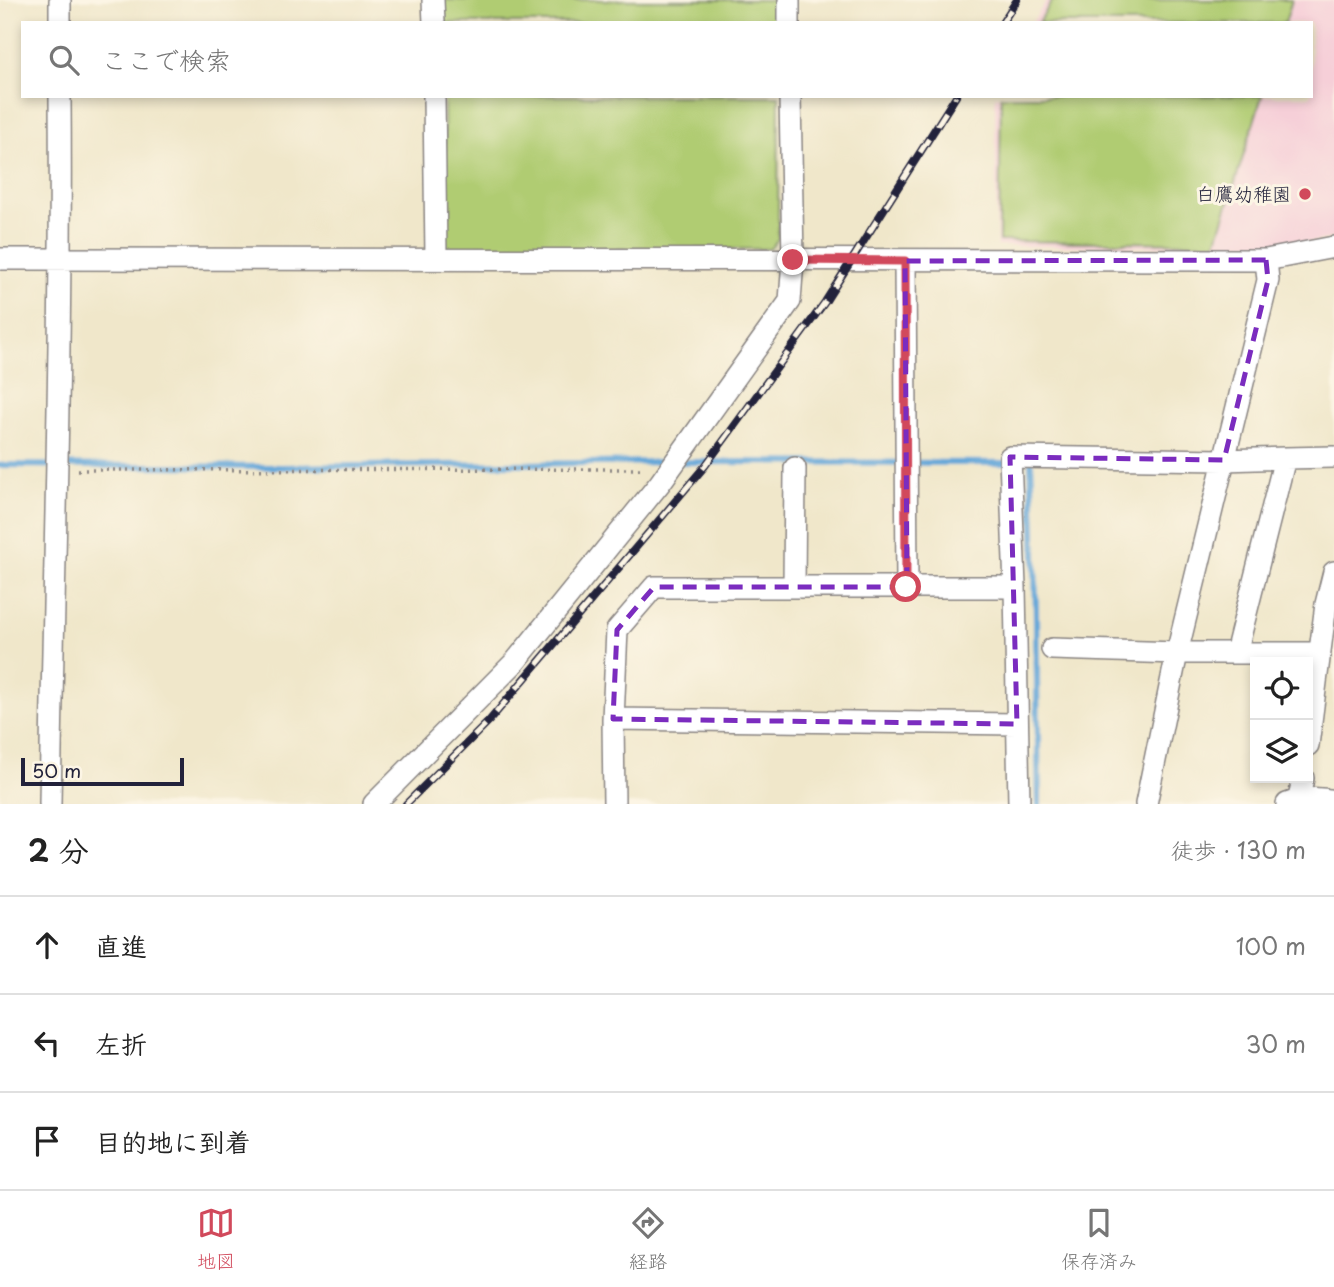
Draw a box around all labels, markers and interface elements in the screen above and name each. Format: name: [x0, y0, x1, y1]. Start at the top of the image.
search box: [21, 21, 1313, 98]
text: ここで検索: [101, 40, 231, 79]
icon: search: [45, 41, 83, 79]
place label: 白鷹幼稚園: [1196, 179, 1291, 207]
marker: 白鷹幼稚園: [1297, 186, 1313, 202]
route end: [777, 244, 808, 275]
route start: [890, 571, 921, 602]
map controls: [1250, 657, 1313, 783]
button: locate: [1250, 657, 1313, 720]
button: layers: [1250, 720, 1313, 783]
scale bar: [21, 755, 184, 787]
text: 50 m: [32, 756, 81, 784]
text: 2 分: [28, 827, 89, 872]
text: 徒歩 · 130 m: [1170, 832, 1306, 867]
icon: ahead: [28, 926, 66, 964]
text: 直進: [95, 926, 147, 965]
text: 100 m: [1236, 928, 1306, 963]
icon: left: [28, 1024, 66, 1062]
text: 左折: [95, 1024, 147, 1063]
text: 30 m: [1245, 1026, 1306, 1061]
icon: arrive: [28, 1122, 66, 1160]
text: 目的地に到着: [95, 1122, 251, 1161]
tab: 地図: [197, 1204, 235, 1274]
tab: 経路: [629, 1204, 667, 1274]
tab: 保存済み: [1061, 1204, 1137, 1274]

